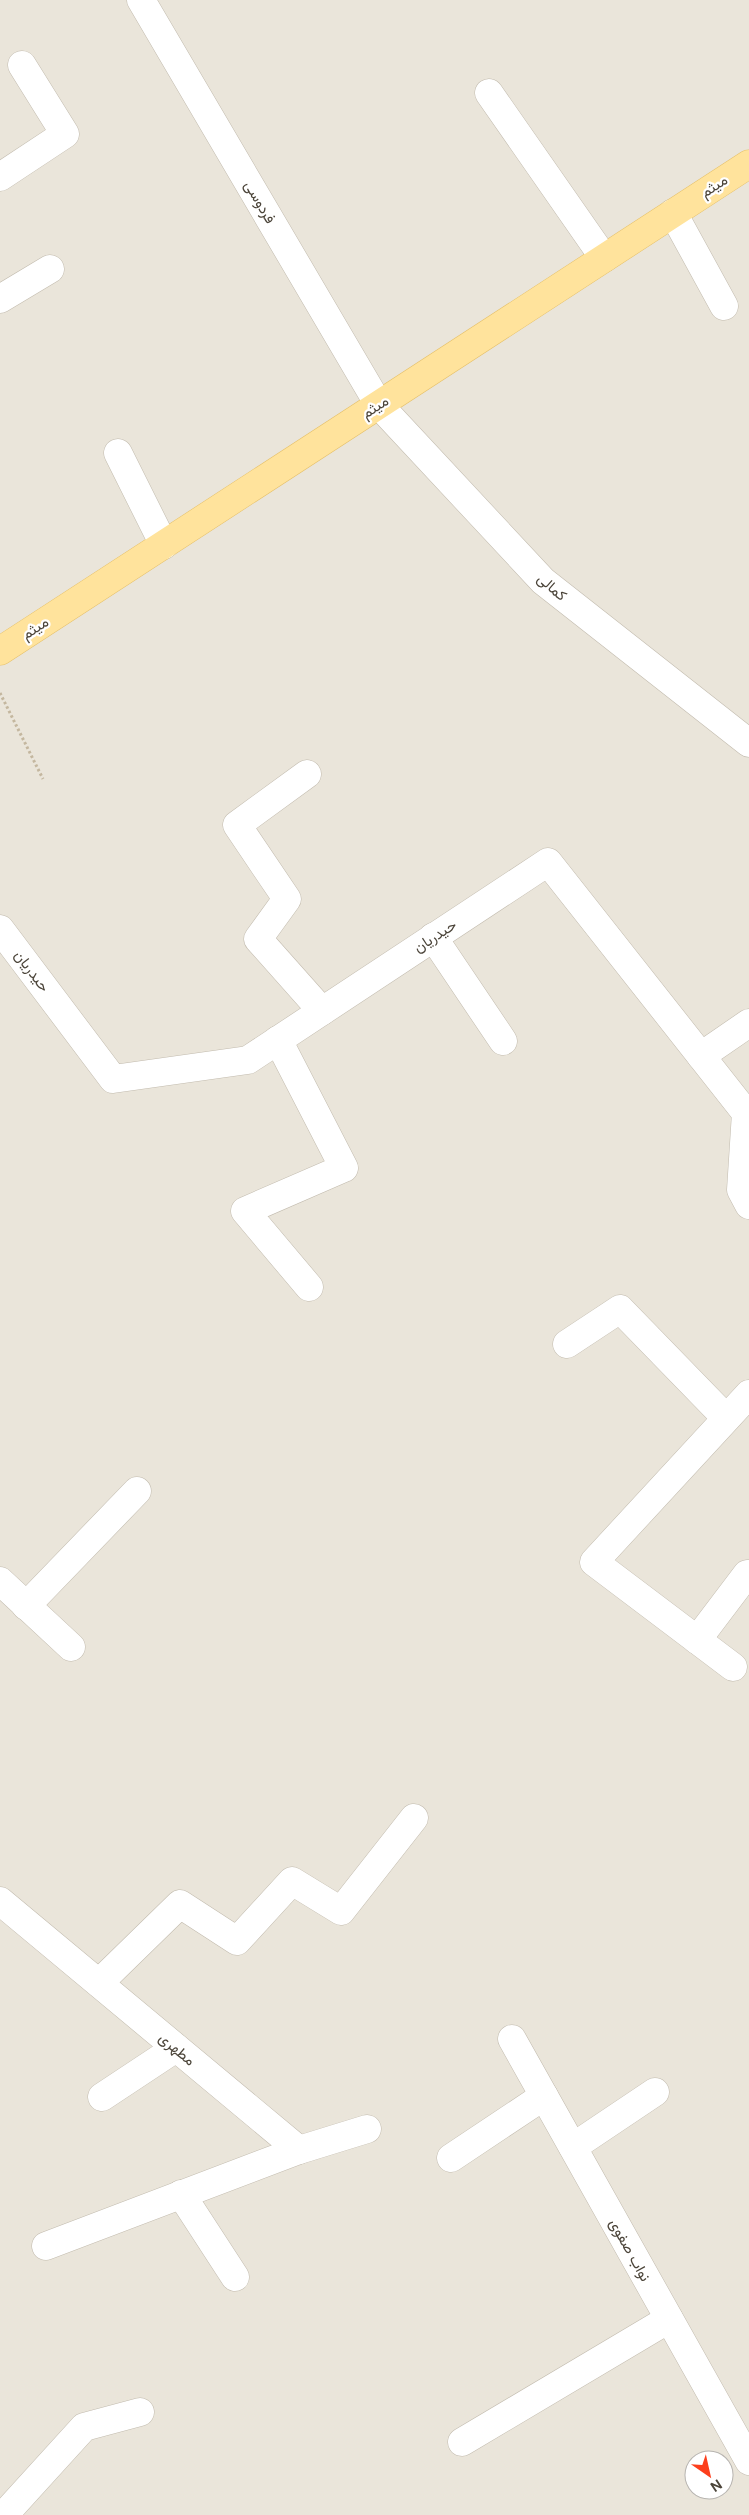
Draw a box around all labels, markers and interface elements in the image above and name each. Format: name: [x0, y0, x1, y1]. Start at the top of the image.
street label: میثم: [697, 170, 731, 202]
street label: فردوسی: [240, 177, 280, 227]
street label: میثم: [358, 391, 392, 423]
street label: کمالی: [533, 569, 571, 606]
street label: میثم: [18, 612, 52, 644]
street label: حیدریان: [410, 915, 460, 957]
street label: حیدریان: [10, 946, 54, 996]
street label: مطهری: [154, 2028, 200, 2070]
street label: نواب صفوی: [605, 2215, 655, 2285]
north arrow: [684, 2450, 734, 2500]
text: N: [707, 2475, 726, 2496]

